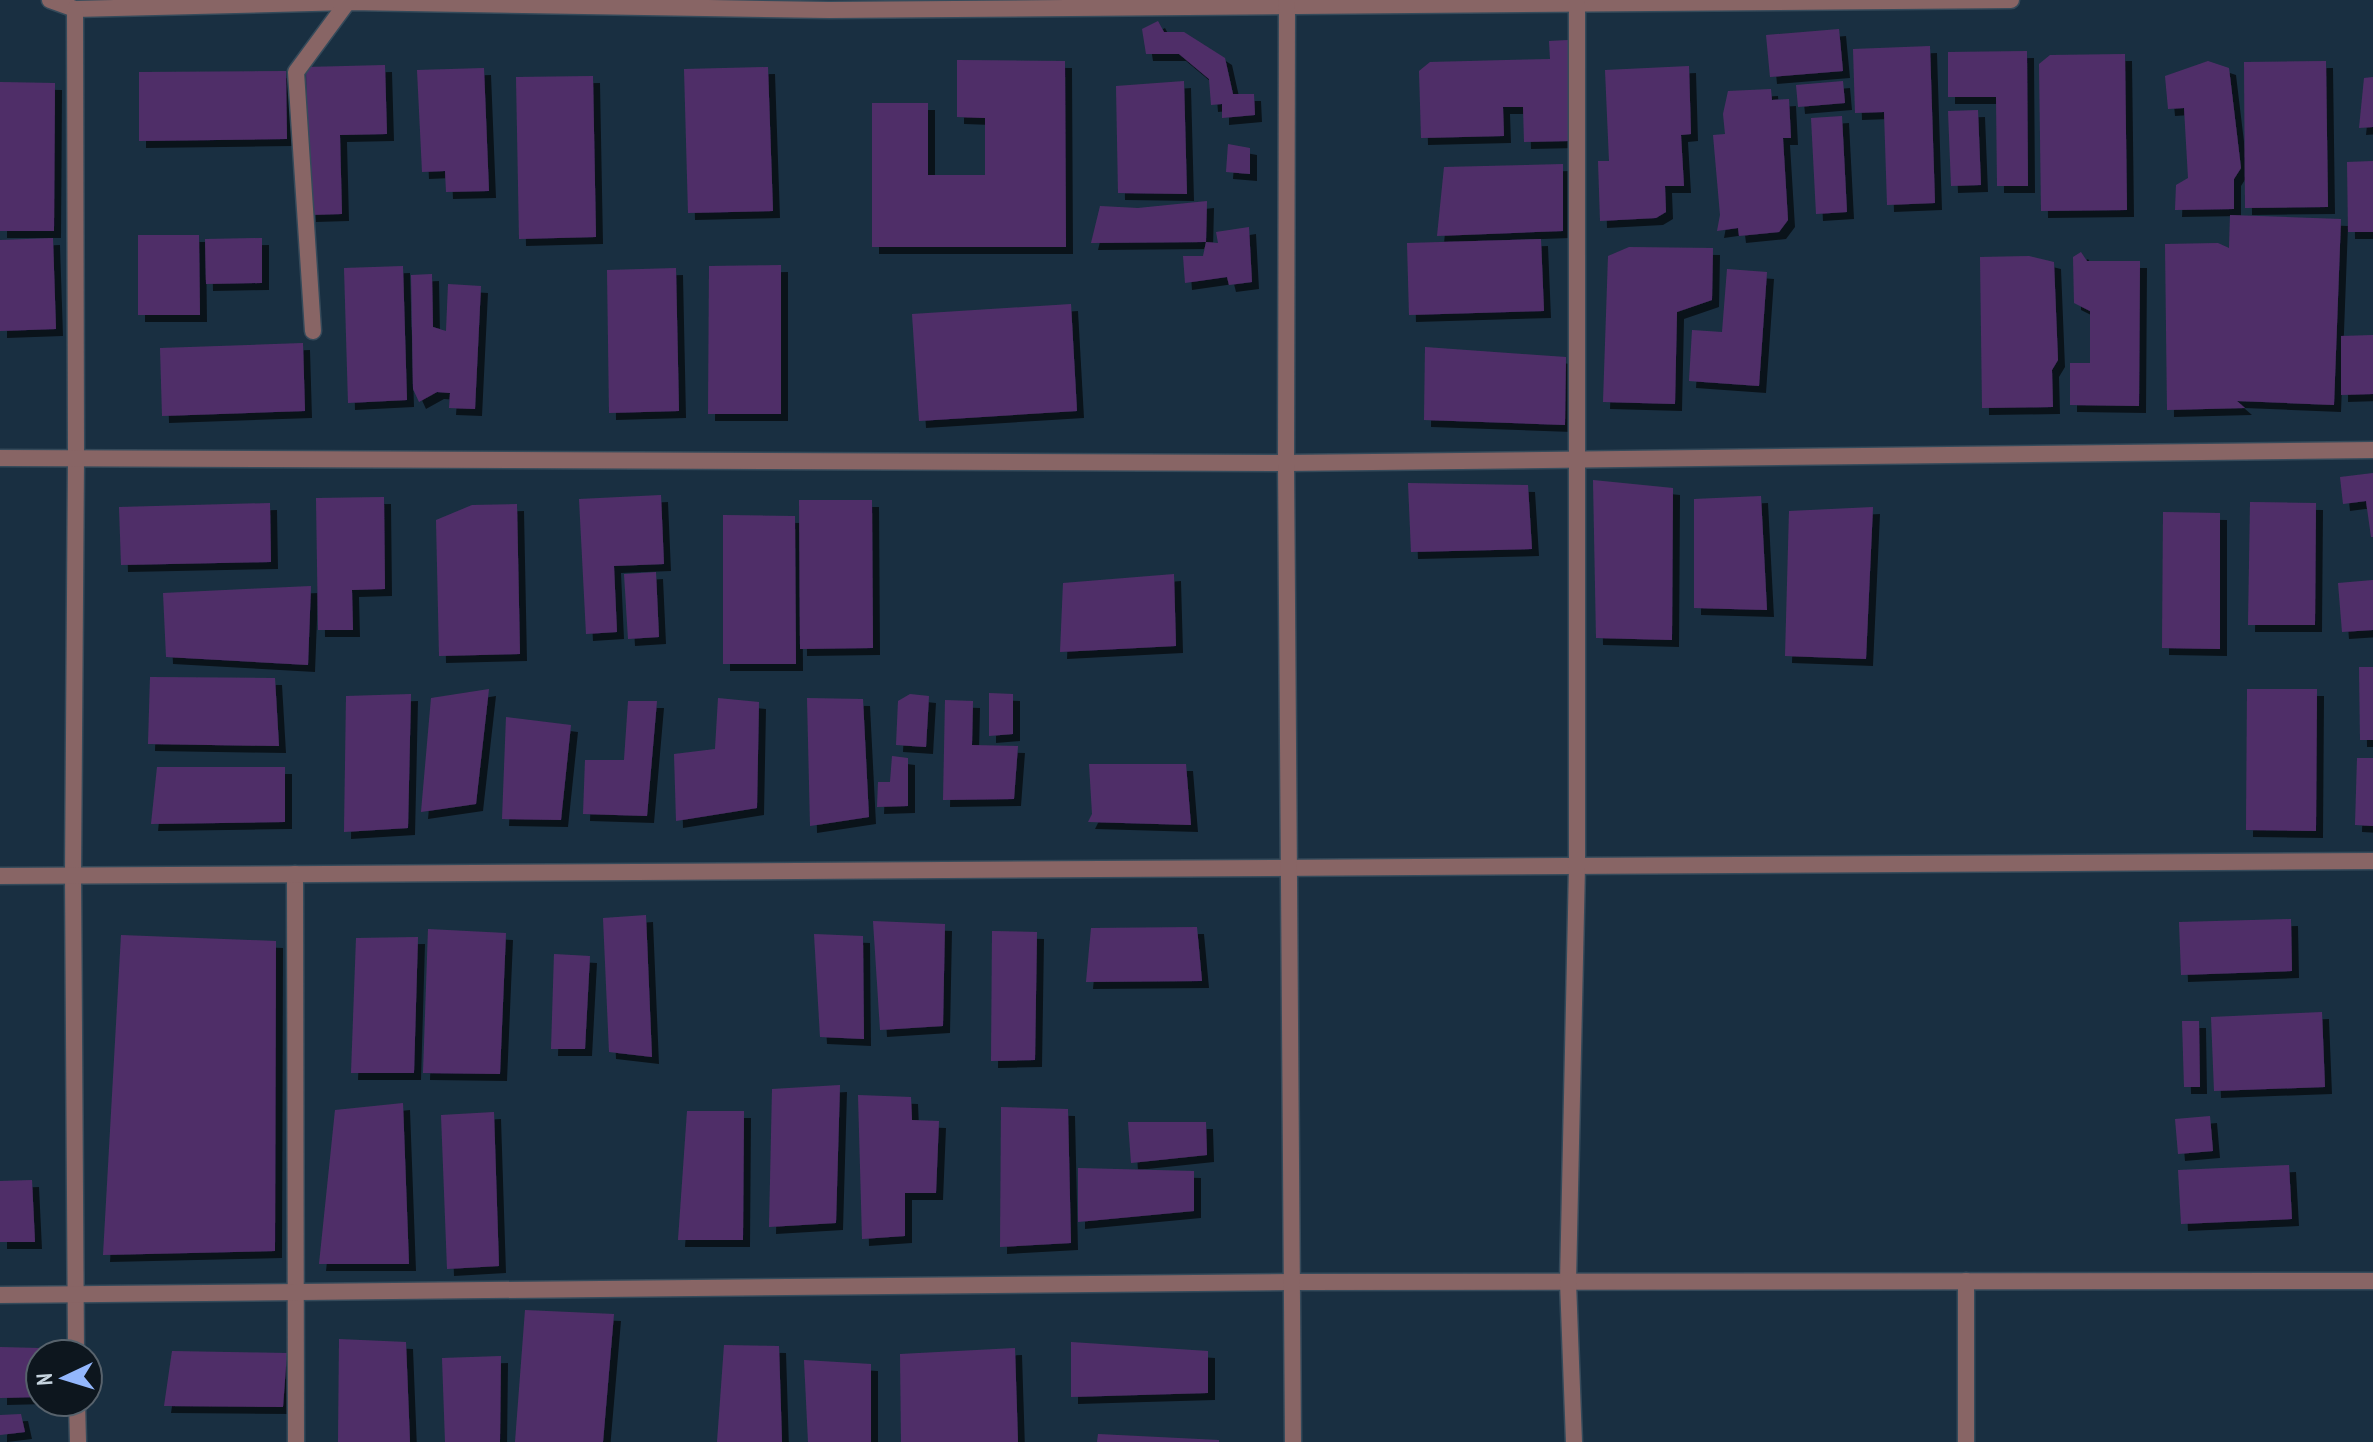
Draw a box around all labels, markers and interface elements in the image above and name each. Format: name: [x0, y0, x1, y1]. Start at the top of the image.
north arrow: [24, 1338, 104, 1418]
text: N: [30, 1372, 58, 1386]

